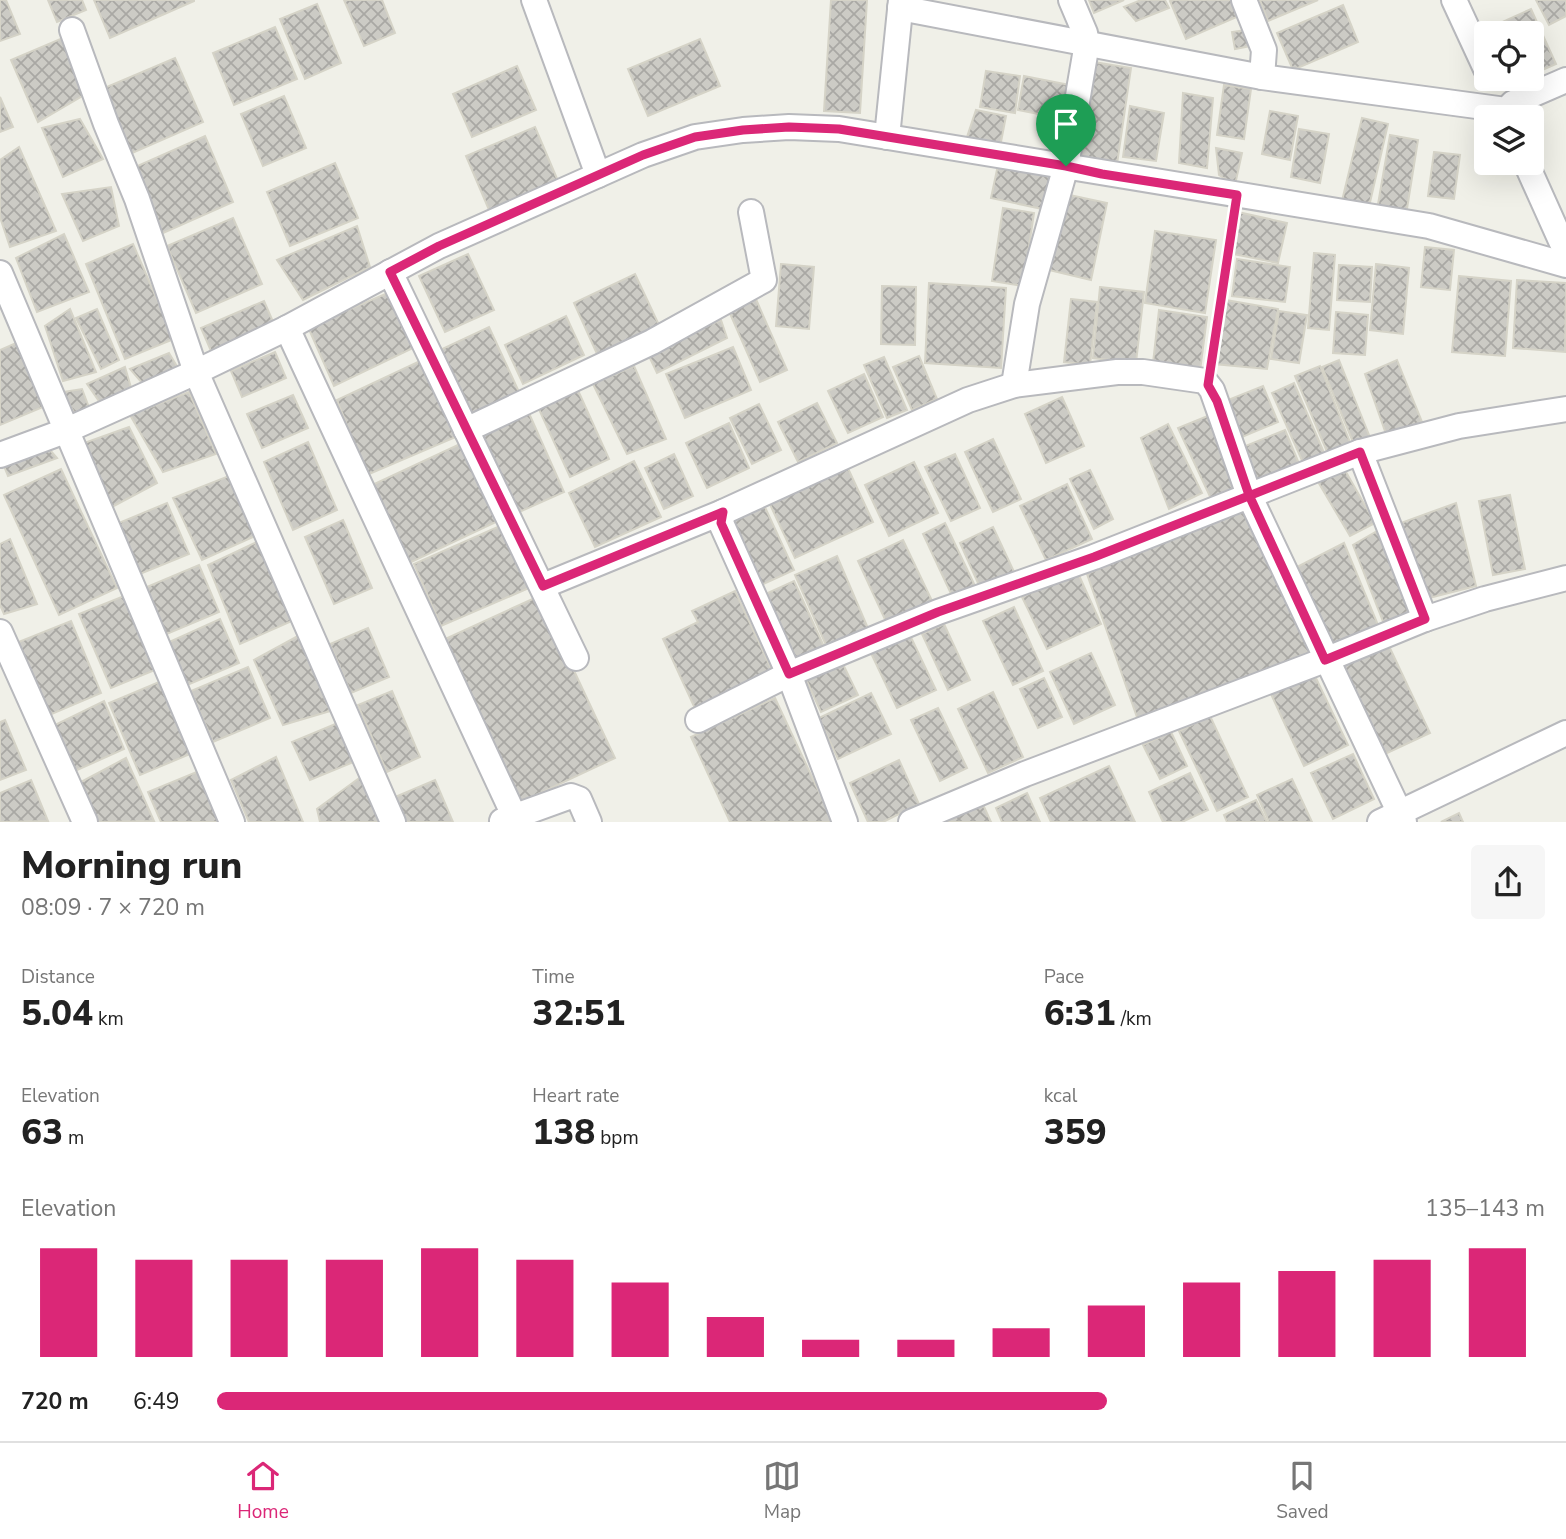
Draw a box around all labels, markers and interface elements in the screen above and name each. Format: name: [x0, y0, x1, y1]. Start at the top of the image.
map controls: [1474, 21, 1544, 175]
button: locate: [1474, 21, 1544, 91]
pin: [1036, 94, 1096, 166]
icon: arrive: [1047, 105, 1085, 143]
button: layers: [1474, 105, 1544, 175]
text: Morning run: [21, 840, 242, 891]
button: share: [1471, 845, 1545, 919]
text: 08:09 · 7 × 720 m: [21, 892, 205, 923]
text: Distance: [21, 964, 95, 990]
text: Time: [532, 964, 575, 990]
text: Pace: [1044, 964, 1084, 990]
text: 5.04: [21, 990, 93, 1037]
text: 32:51: [532, 990, 625, 1037]
text: 6:31: [1044, 990, 1116, 1037]
text: km: [93, 1006, 124, 1032]
text: /km: [1116, 1006, 1152, 1032]
text: Elevation: [21, 1083, 100, 1109]
text: Heart rate: [532, 1083, 619, 1109]
text: kcal: [1044, 1083, 1077, 1109]
text: 63: [21, 1109, 63, 1156]
text: 138: [532, 1109, 595, 1156]
text: 359: [1044, 1109, 1107, 1156]
text: m: [63, 1125, 84, 1151]
text: bpm: [595, 1125, 639, 1151]
text: Elevation: [21, 1193, 116, 1224]
text: 135–143 m: [1425, 1193, 1545, 1224]
text: 720 m: [21, 1386, 89, 1417]
text: 6:49: [133, 1386, 180, 1417]
tab: Home: [237, 1457, 289, 1525]
tab: Map: [763, 1457, 801, 1525]
tab: Saved: [1276, 1457, 1329, 1525]

